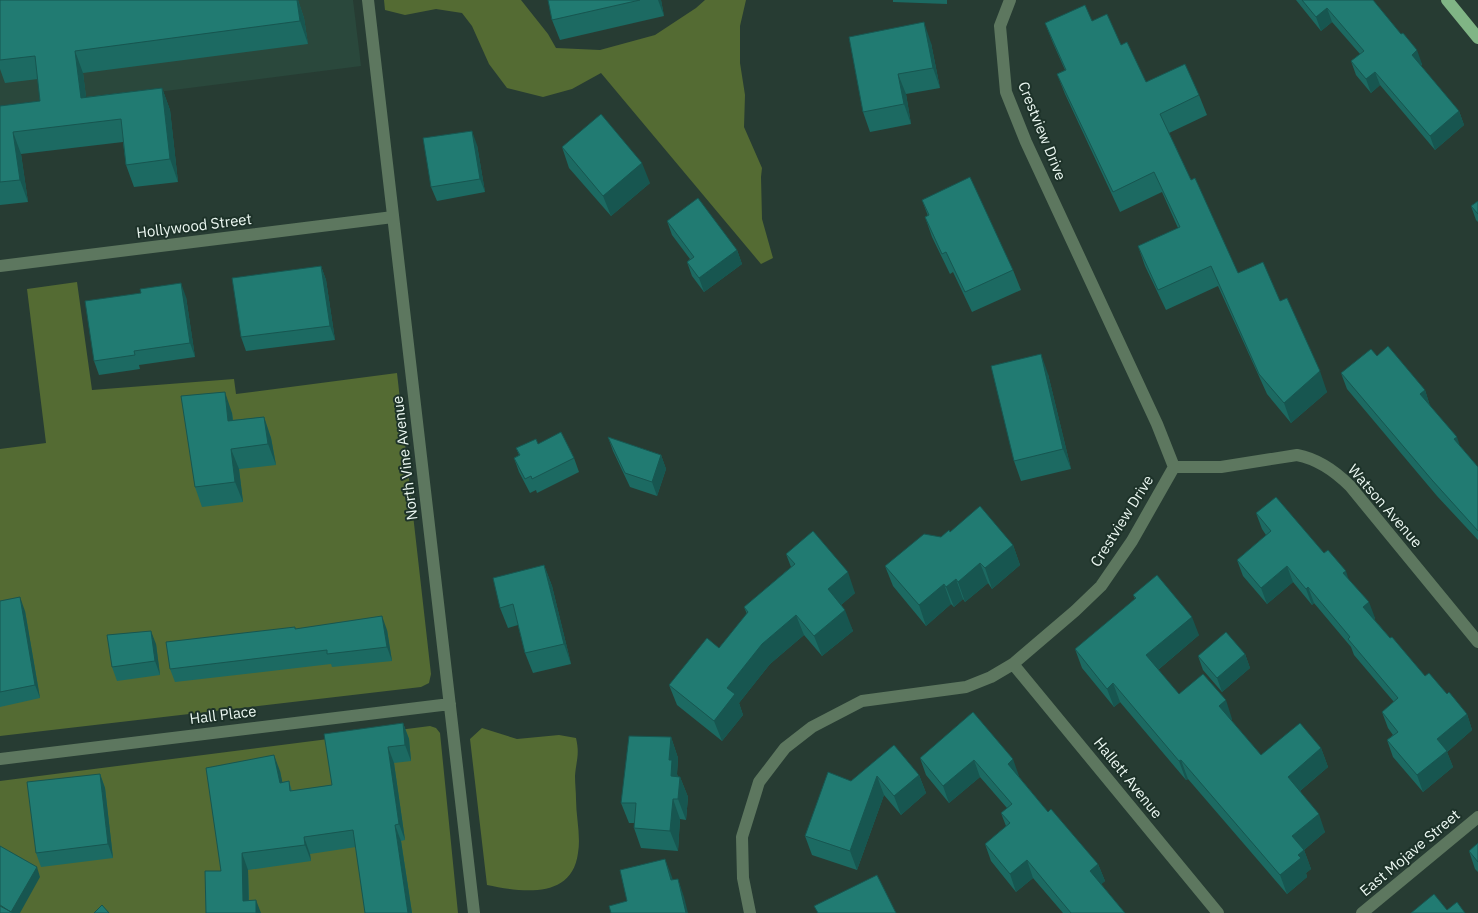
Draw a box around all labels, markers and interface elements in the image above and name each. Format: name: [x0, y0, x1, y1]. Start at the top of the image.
street label: Crestview Drive: [1014, 79, 1071, 183]
street label: Hollywood Street: [135, 209, 253, 242]
street label: North Vine Avenue: [387, 395, 422, 521]
street label: Watson Avenue: [1344, 460, 1427, 551]
street label: Crestview Drive: [1086, 471, 1157, 570]
street label: Hall Place: [188, 701, 257, 728]
street label: Hallett Avenue: [1090, 733, 1167, 822]
street label: East Mojave Street: [1356, 805, 1464, 900]

